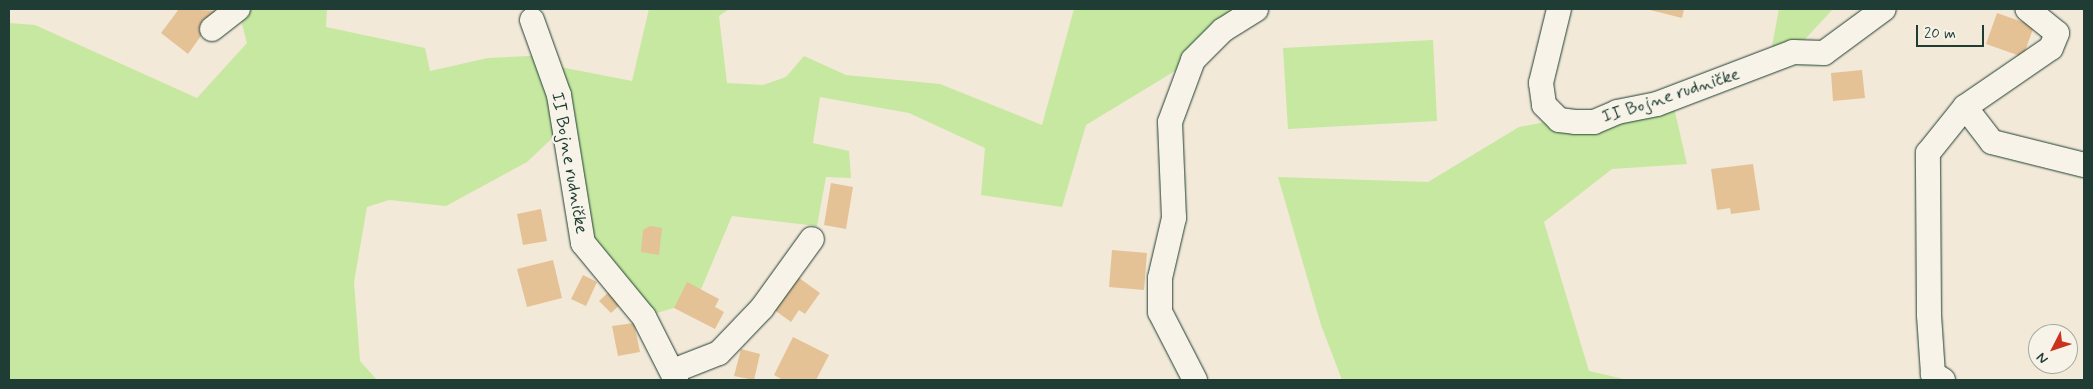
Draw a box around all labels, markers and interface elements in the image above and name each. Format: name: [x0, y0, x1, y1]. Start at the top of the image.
scale bar: [1918, 15, 1986, 47]
text: 20 m: [1924, 24, 1956, 44]
street label: II Bojne rudničke: [1598, 63, 1744, 129]
street label: II Bojne rudničke: [546, 89, 592, 237]
north arrow: [2028, 324, 2078, 374]
text: N: [2033, 349, 2052, 368]

